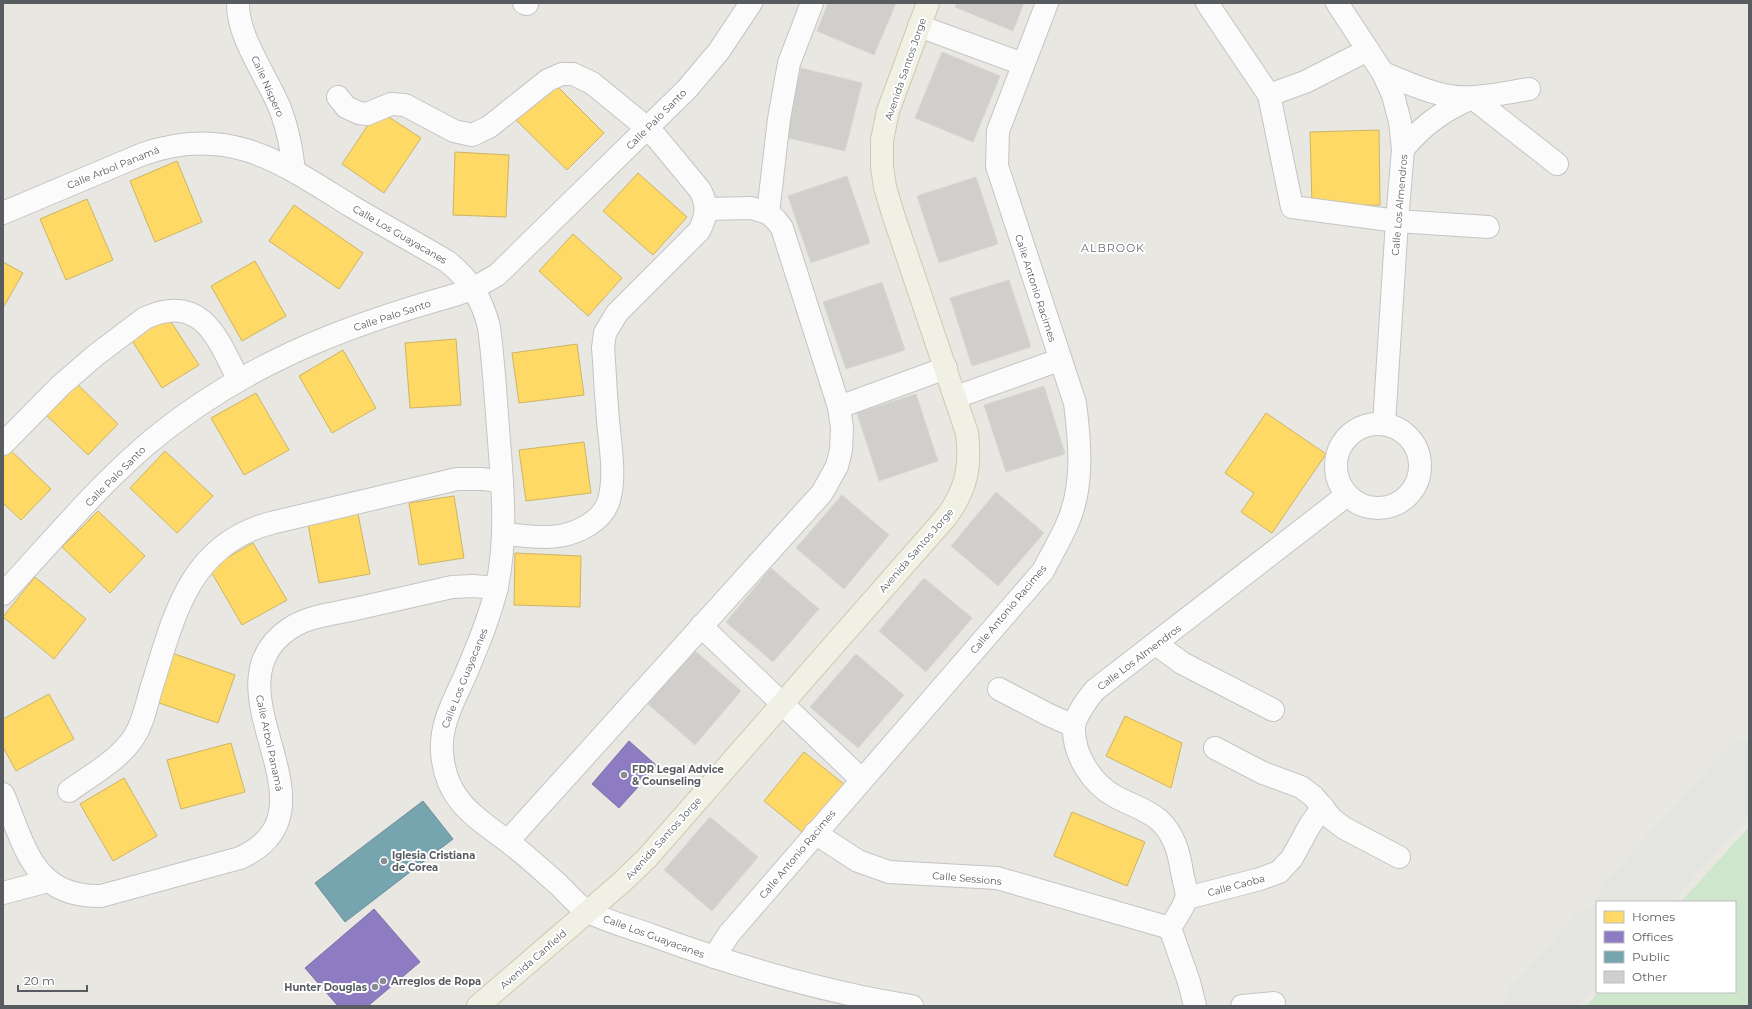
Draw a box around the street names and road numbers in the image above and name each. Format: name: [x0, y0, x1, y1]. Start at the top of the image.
street label: Avenida Santos Jorge: [882, 16, 929, 122]
street label: Calle Níspero: [248, 54, 287, 119]
street label: Calle Palo Santo: [623, 86, 689, 152]
street label: Calle Arbol Panamá: [65, 143, 161, 192]
street label: Calle Los Almendros: [1389, 154, 1410, 256]
street label: Calle Los Guayacanes: [350, 202, 449, 267]
street label: Calle Antonio Racimes: [1012, 233, 1059, 344]
street label: Calle Palo Santo: [352, 297, 432, 334]
street label: Calle Palo Santo: [82, 443, 148, 509]
street label: Avenida Santos Jorge: [876, 506, 957, 595]
street label: Calle Antonio Racimes: [967, 562, 1050, 656]
street label: Calle Los Almendros: [1095, 622, 1184, 693]
street label: Calle Los Guayacanes: [438, 626, 491, 730]
street label: Calle Arbol Panamá: [253, 694, 286, 793]
street label: Avenida Santos Jorge: [623, 794, 704, 883]
street label: Calle Antonio Racimes: [756, 807, 839, 901]
street label: Calle Sessions: [932, 869, 1002, 888]
street label: Calle Caoba: [1206, 872, 1266, 899]
street label: Calle Los Guayacanes: [601, 912, 706, 961]
street label: Avenida Canfield: [497, 927, 569, 992]

